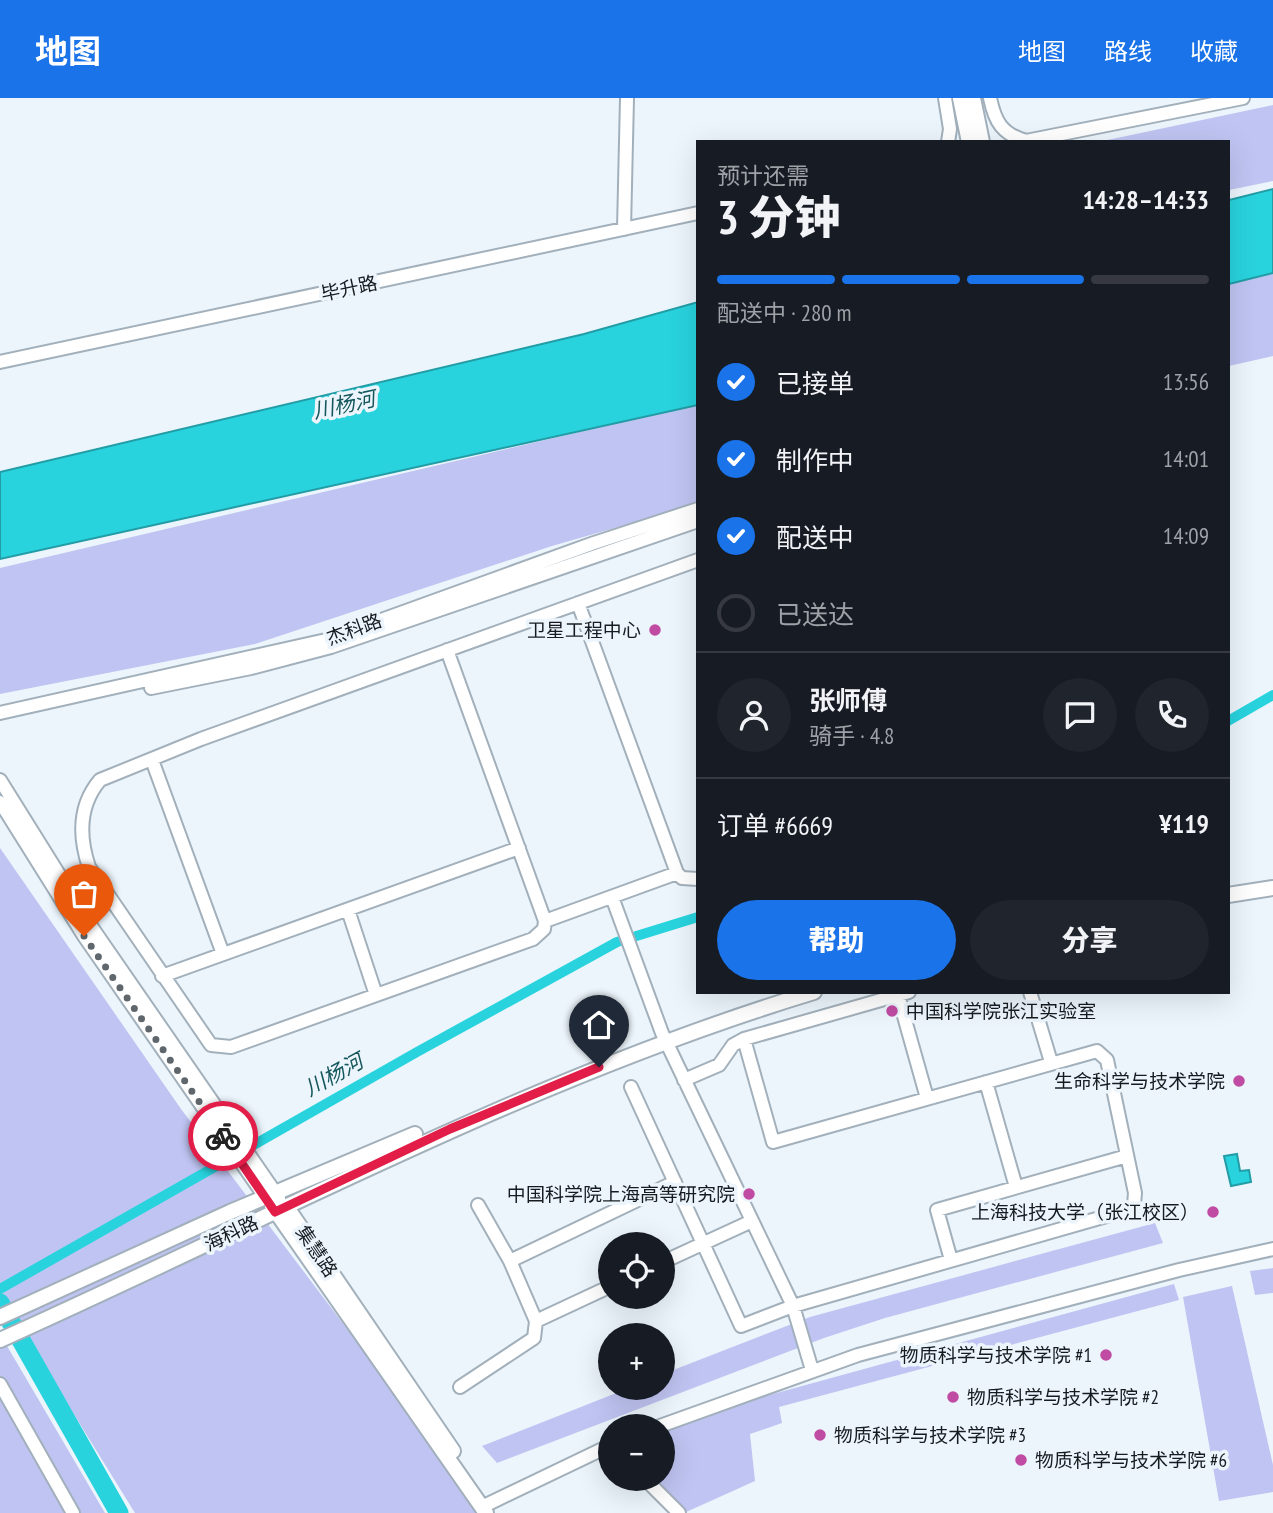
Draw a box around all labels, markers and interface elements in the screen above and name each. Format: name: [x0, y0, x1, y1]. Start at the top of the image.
text: 地图: [35, 29, 101, 72]
text: 地图: [1018, 36, 1066, 67]
text: 路线: [1104, 36, 1152, 67]
text: 收藏: [1190, 36, 1238, 67]
text: 预计还需: [717, 161, 809, 190]
text: 14:28–14:33: [1082, 183, 1209, 216]
text: 3 分钟: [717, 187, 840, 247]
street label: 毕升路: [319, 270, 379, 306]
text: 配送中 · 280 m: [717, 298, 852, 327]
icon: check: [717, 363, 755, 401]
text: 已接单: [776, 367, 854, 400]
text: 13:56: [1163, 367, 1209, 396]
water label: 川杨河: [310, 384, 381, 424]
icon: check: [717, 440, 755, 478]
text: 制作中: [776, 444, 854, 477]
text: 14:01: [1163, 444, 1209, 473]
icon: check: [717, 517, 755, 555]
text: 配送中: [776, 521, 854, 554]
text: 14:09: [1163, 521, 1209, 550]
text: 已送达: [776, 598, 854, 631]
street label: 杰科路: [323, 608, 385, 650]
place label: 卫星工程中心: [527, 618, 641, 642]
marker: 卫星工程中心: [647, 622, 663, 638]
button: person: [717, 678, 791, 752]
button: chat: [1043, 678, 1117, 752]
button: phone: [1135, 678, 1209, 752]
text: 张师傅: [809, 684, 887, 717]
text: 骑手 · 4.8: [809, 721, 894, 750]
text: ¥119: [1159, 807, 1209, 840]
text: 订单 #6669: [717, 809, 833, 842]
pin: [54, 864, 114, 936]
icon: bag: [65, 875, 103, 913]
button: 帮助: [717, 900, 956, 980]
button: 分享: [970, 900, 1209, 980]
pin: [569, 995, 629, 1067]
place label: 中国科学院张江实验室: [906, 999, 1096, 1023]
marker: 中国科学院张江实验室: [884, 1003, 900, 1019]
icon: home: [580, 1006, 618, 1044]
water label: 川杨河: [300, 1046, 371, 1102]
place label: 生命科学与技术学院: [1054, 1069, 1225, 1093]
marker: 生命科学与技术学院: [1231, 1073, 1247, 1089]
courier: [188, 1101, 258, 1171]
icon: bike: [204, 1117, 242, 1155]
place label: 中国科学院上海高等研究院: [507, 1182, 735, 1206]
marker: 中国科学院上海高等研究院: [741, 1186, 757, 1202]
place label: 上海科技大学（张江校区）: [971, 1200, 1199, 1224]
marker: 上海科技大学（张江校区）: [1205, 1204, 1221, 1220]
street label: 海科路: [200, 1210, 262, 1256]
street label: 集慧路: [291, 1221, 343, 1281]
map controls: [598, 1232, 675, 1491]
button: locate: [598, 1232, 675, 1309]
button: +: [598, 1323, 675, 1400]
place label: 物质科学与技术学院 #1: [900, 1343, 1092, 1367]
marker: 物质科学与技术学院 #1: [1098, 1347, 1114, 1363]
place label: 物质科学与技术学院 #2: [967, 1385, 1159, 1409]
marker: 物质科学与技术学院 #2: [945, 1389, 961, 1405]
button: −: [598, 1414, 675, 1491]
place label: 物质科学与技术学院 #3: [834, 1423, 1026, 1447]
marker: 物质科学与技术学院 #3: [812, 1427, 828, 1443]
place label: 物质科学与技术学院 #6: [1035, 1448, 1227, 1472]
marker: 物质科学与技术学院 #6: [1013, 1452, 1029, 1468]

